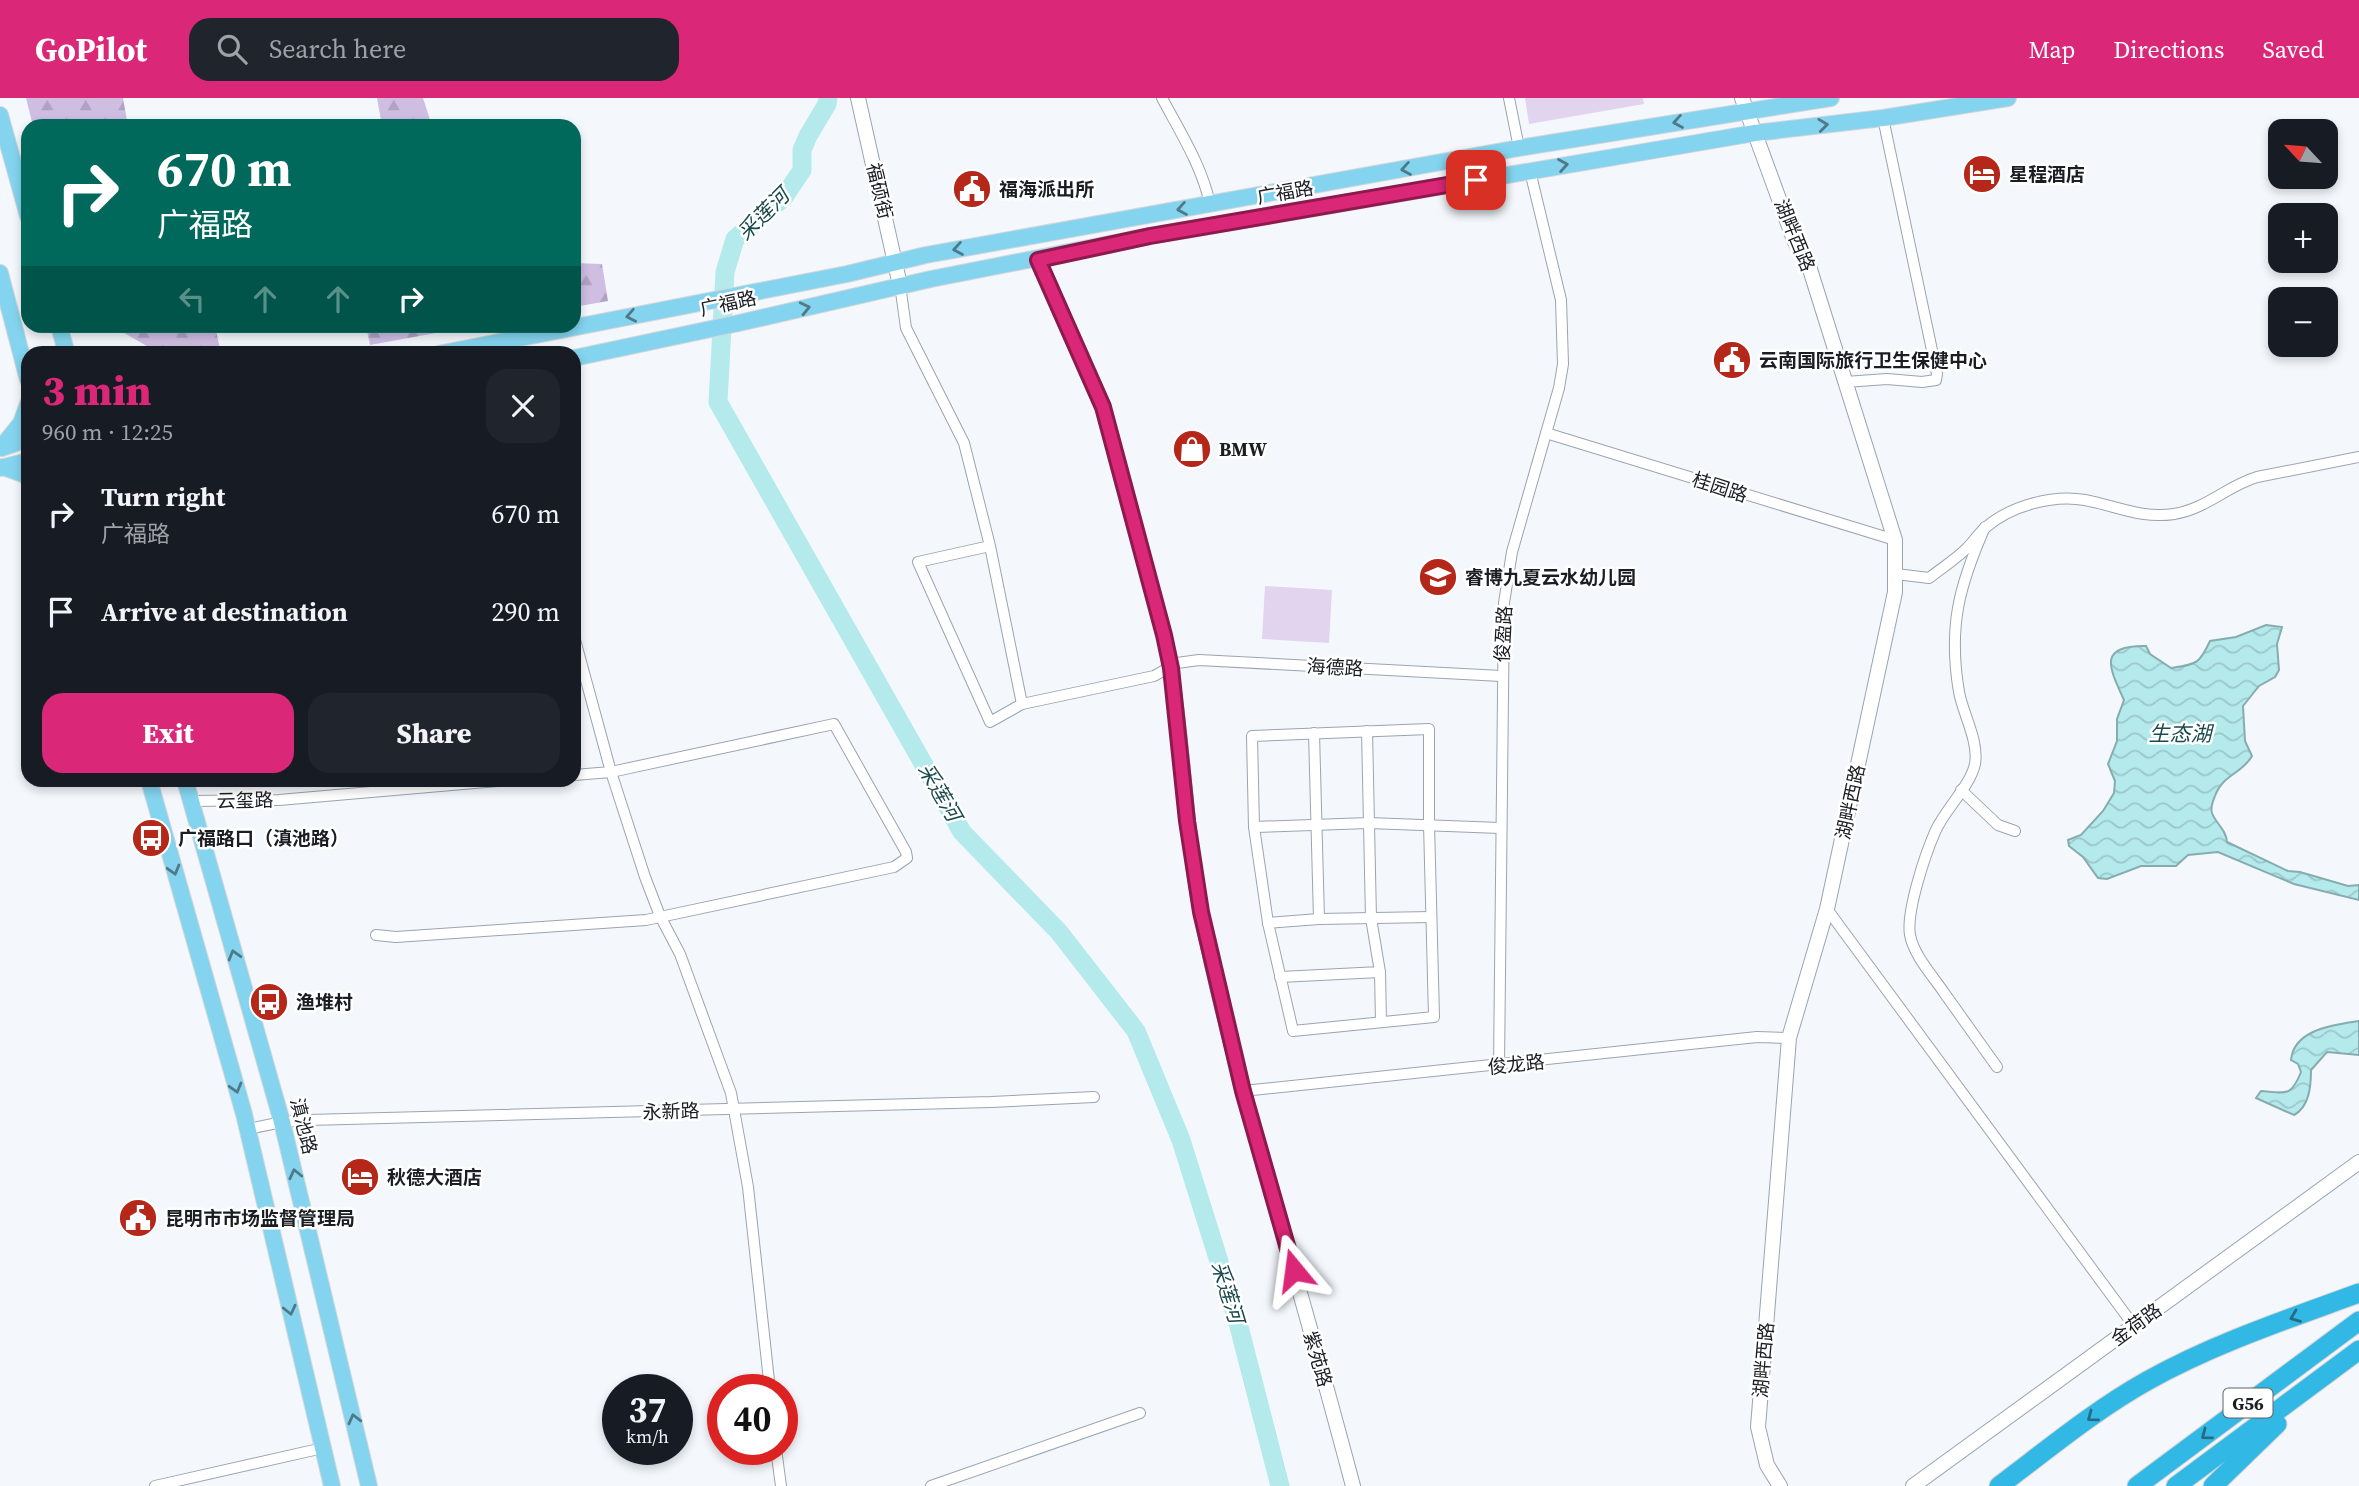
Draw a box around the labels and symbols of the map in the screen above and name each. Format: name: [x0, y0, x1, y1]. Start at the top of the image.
one-way arrow: [1672, 114, 1684, 129]
one-way arrow: [1817, 117, 1829, 132]
north arrow: [2268, 119, 2338, 189]
pin: [1446, 150, 1506, 210]
hotel icon: 星程酒店: [1961, 153, 2003, 195]
one-way arrow: [1557, 158, 1569, 173]
street label: 福硕街: [861, 160, 899, 222]
one-way arrow: [1400, 161, 1412, 176]
place label: 星程酒店: [2009, 161, 2085, 187]
public building icon: 福海派出所: [951, 168, 993, 210]
street label: 广福路: [1255, 174, 1315, 210]
place label: 福海派出所: [999, 176, 1094, 202]
water label: 采莲河: [730, 179, 798, 247]
street label: 湖畔西路: [1769, 195, 1821, 275]
one-way arrow: [1176, 201, 1188, 216]
one-way arrow: [952, 241, 964, 256]
street label: 广福路: [697, 284, 759, 322]
one-way arrow: [799, 301, 811, 316]
one-way arrow: [625, 308, 637, 323]
public building icon: 云南国际旅行卫生保健中心: [1711, 339, 1753, 381]
place label: 云南国际旅行卫生保健中心: [1759, 347, 1987, 373]
shop icon: BMW: [1171, 428, 1213, 470]
place label: BMW: [1219, 436, 1267, 462]
street label: 桂园路: [1689, 466, 1751, 508]
school or university icon: 睿博九夏云水幼儿园: [1417, 556, 1459, 598]
place label: 睿博九夏云水幼儿园: [1465, 564, 1636, 590]
street label: 俊盈路: [1489, 605, 1517, 663]
street label: 海德路: [1306, 653, 1364, 681]
water label: 生态湖: [2149, 719, 2214, 748]
water label: 采莲河: [912, 757, 970, 830]
street label: 湖畔西路: [1829, 762, 1871, 842]
street label: 云玺路: [216, 787, 274, 813]
bus stop icon: 广福路口（滇池路）: [130, 817, 172, 859]
place label: 广福路口（滇池路）: [178, 825, 349, 851]
one-way arrow: [166, 863, 180, 875]
one-way arrow: [227, 950, 242, 962]
bus stop icon: 渔堆村: [248, 981, 290, 1023]
place label: 渔堆村: [296, 989, 353, 1015]
street label: 俊龙路: [1486, 1048, 1546, 1080]
one-way arrow: [228, 1082, 243, 1094]
street label: 滇池路: [284, 1095, 324, 1157]
street label: 永新路: [642, 1097, 700, 1125]
hotel icon: 秋德大酒店: [339, 1156, 381, 1198]
place label: 秋德大酒店: [387, 1164, 482, 1190]
one-way arrow: [289, 1168, 303, 1180]
public building icon: 昆明市市场监督管理局: [117, 1197, 159, 1239]
place label: 昆明市市场监督管理局: [165, 1205, 355, 1231]
position arrow: [1257, 1233, 1331, 1307]
water label: 采莲河: [1205, 1258, 1252, 1330]
street label: 金荷路: [2105, 1297, 2167, 1351]
one-way arrow: [282, 1303, 296, 1315]
one-way arrow: [2290, 1309, 2302, 1323]
street label: 湖畔西路: [1747, 1321, 1779, 1399]
street label: 紫苑路: [1298, 1328, 1338, 1390]
speed limit sign: 40: [707, 1374, 798, 1465]
road number: G56: [2224, 1388, 2272, 1418]
one-way arrow: [2087, 1409, 2100, 1422]
one-way arrow: [347, 1414, 362, 1426]
one-way arrow: [2201, 1426, 2214, 1439]

